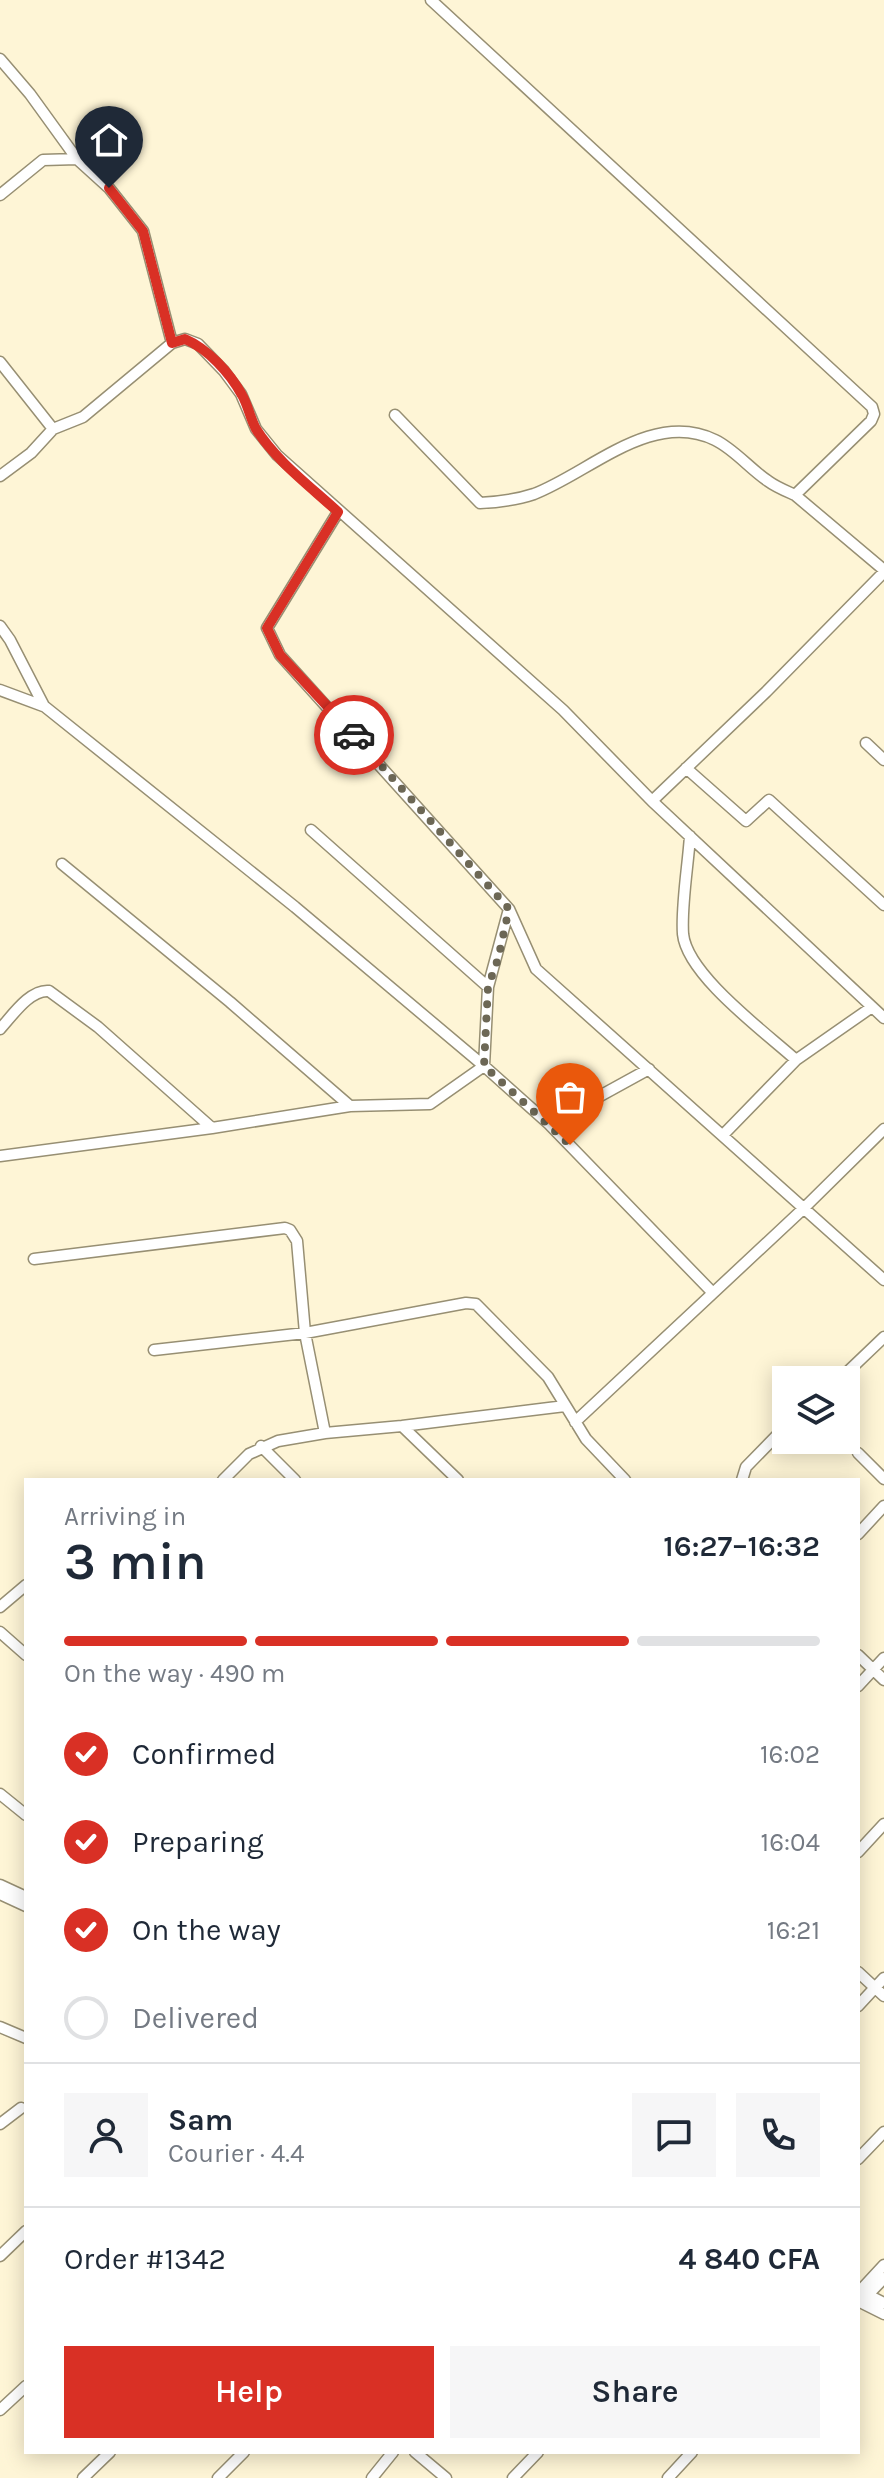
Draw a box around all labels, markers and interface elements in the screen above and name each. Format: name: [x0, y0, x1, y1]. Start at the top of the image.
pin: [75, 106, 143, 188]
icon: home: [87, 118, 131, 162]
courier: [314, 695, 394, 775]
icon: car: [332, 713, 376, 757]
pin: [536, 1063, 604, 1145]
icon: bag: [548, 1075, 592, 1119]
map controls: [772, 1366, 860, 1454]
button: layers: [772, 1366, 860, 1454]
text: Arriving in: [64, 1501, 186, 1532]
text: 16:27–16:32: [663, 1528, 820, 1564]
text: 3 min: [64, 1531, 207, 1592]
text: On the way · 490 m: [64, 1658, 285, 1689]
icon: check: [64, 1732, 108, 1776]
text: Confirmed: [132, 1736, 276, 1772]
text: 16:02: [760, 1739, 820, 1770]
icon: check: [64, 1820, 108, 1864]
text: Preparing: [132, 1824, 264, 1860]
text: 16:04: [761, 1827, 820, 1858]
icon: check: [64, 1908, 108, 1952]
text: On the way: [132, 1912, 281, 1948]
text: 16:21: [767, 1915, 820, 1946]
text: Delivered: [132, 2000, 259, 2036]
button: person: [64, 2093, 148, 2177]
button: chat: [632, 2093, 716, 2177]
button: phone: [736, 2093, 820, 2177]
text: Sam: [168, 2102, 233, 2138]
text: Courier · 4.4: [168, 2138, 304, 2169]
text: Order #1342: [64, 2241, 226, 2277]
text: 4 840 CFA: [679, 2241, 820, 2277]
button: Help: [64, 2346, 434, 2438]
button: Share: [450, 2346, 820, 2438]

